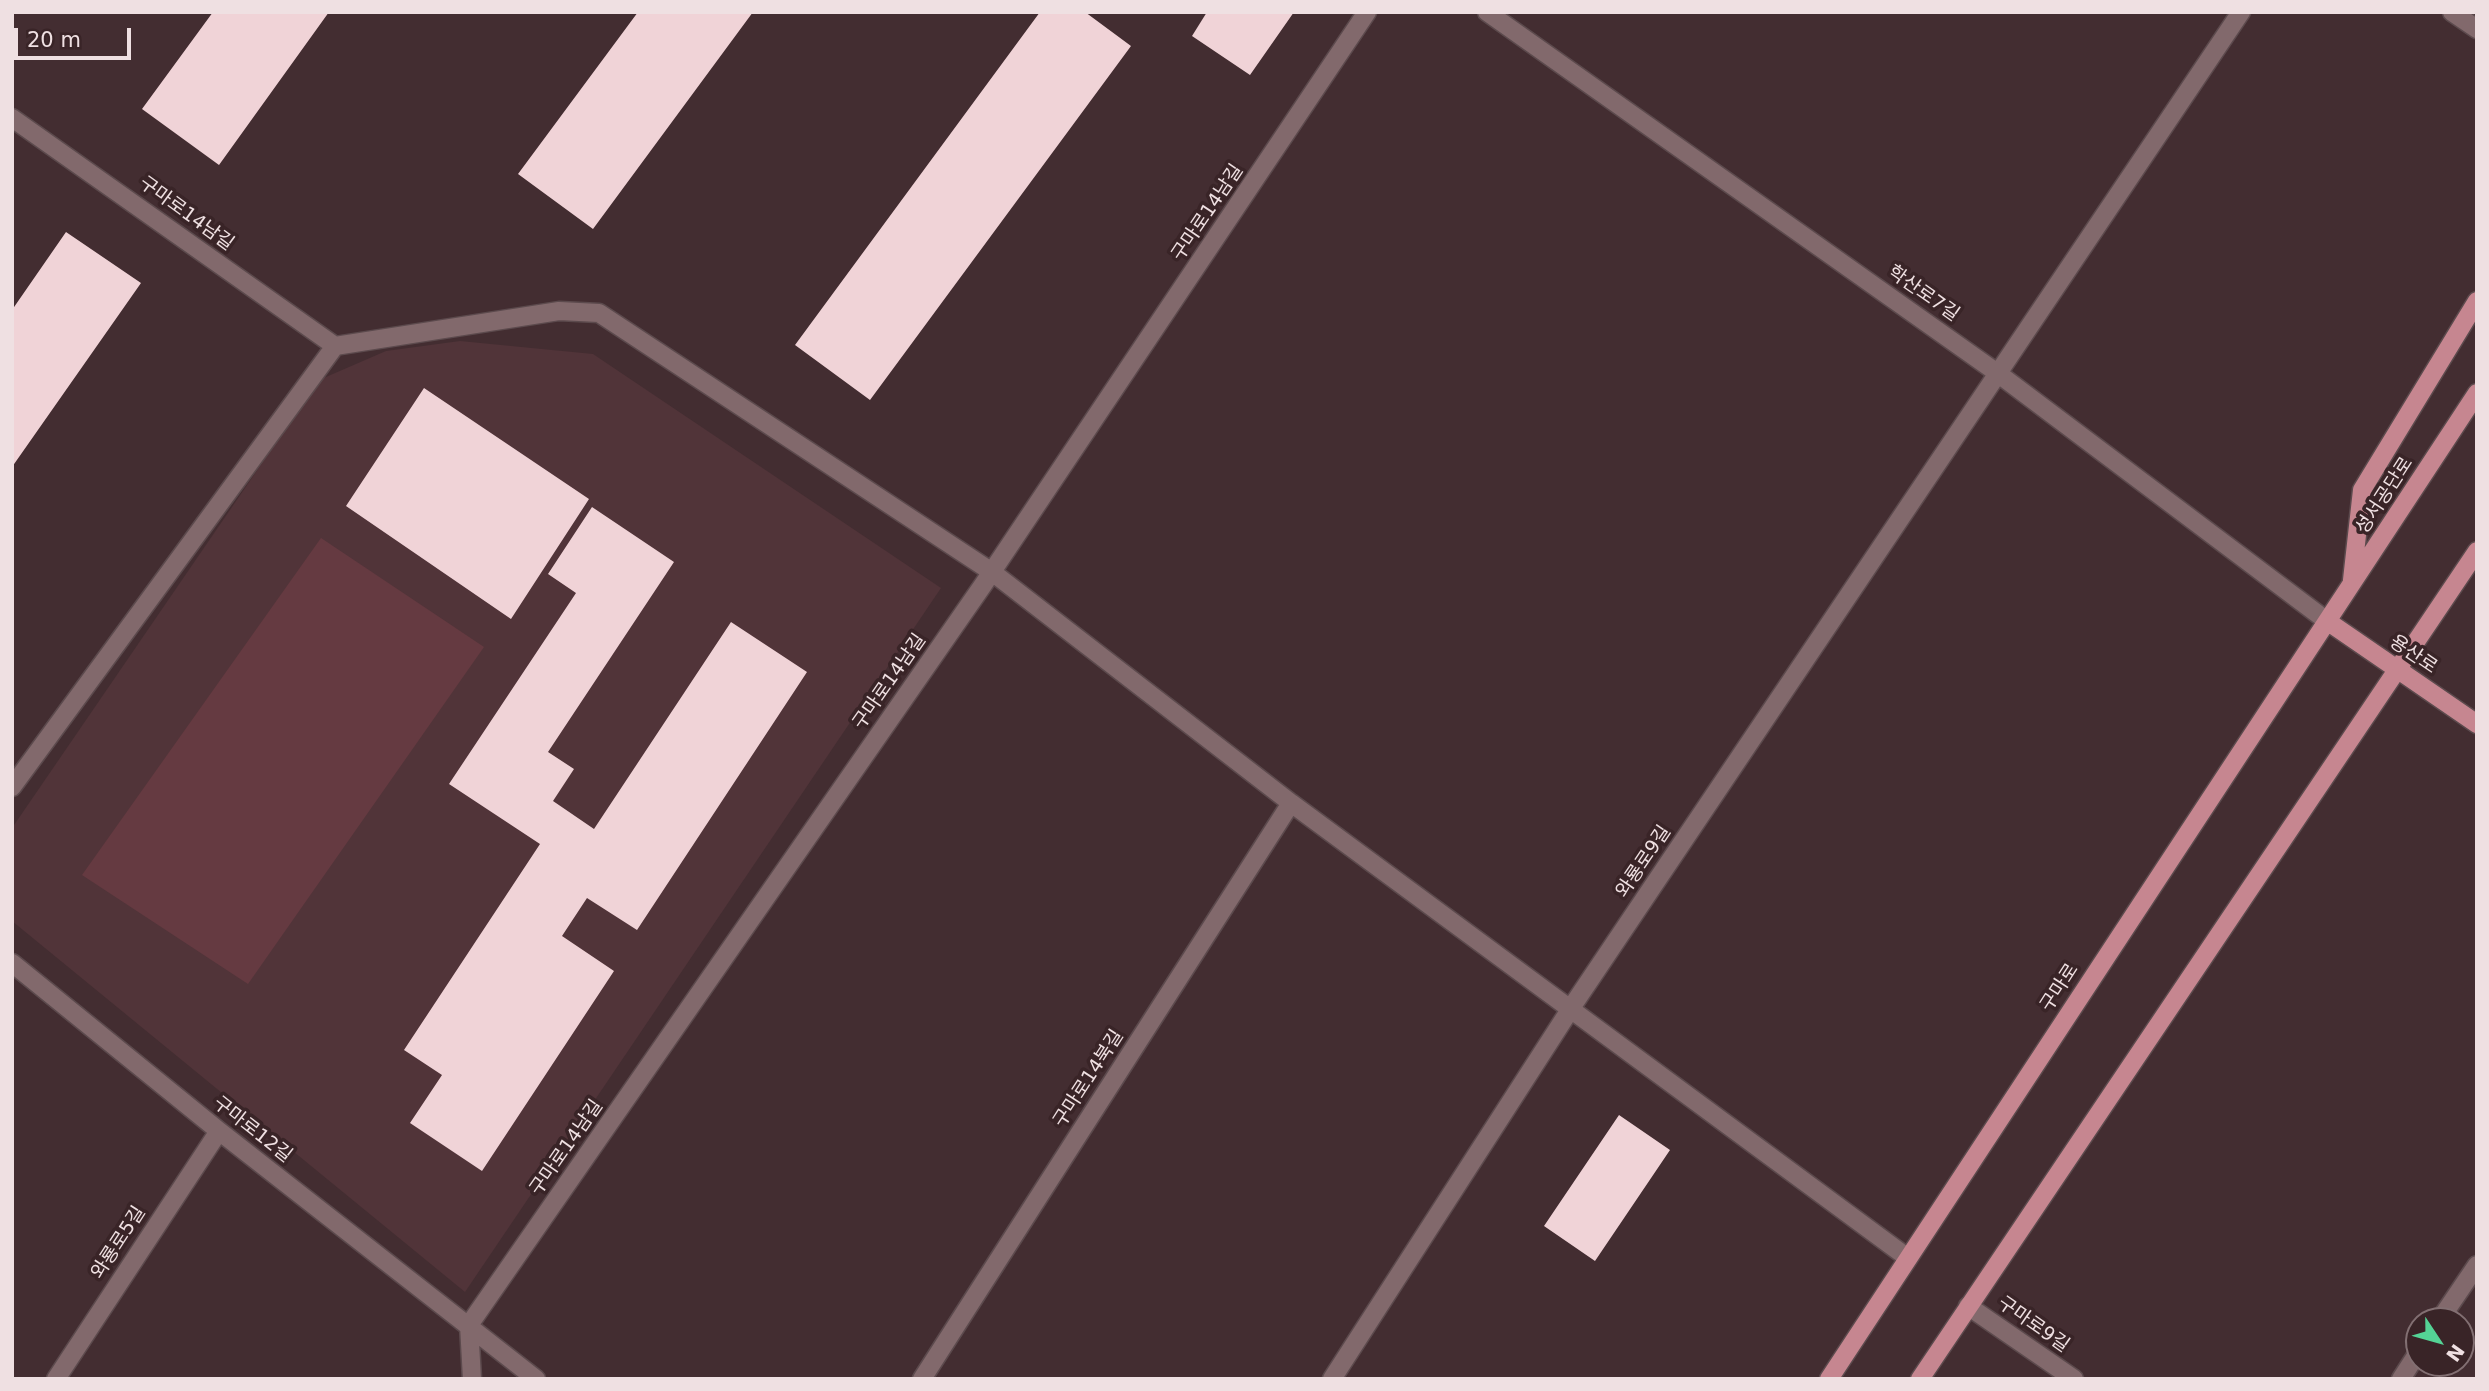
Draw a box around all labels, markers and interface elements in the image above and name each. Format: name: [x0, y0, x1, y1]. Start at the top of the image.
scale bar: [18, 14, 135, 58]
text: 20 m: [27, 28, 81, 52]
street label: 구마로14남길: [1167, 160, 1249, 266]
street label: 구마로14남길: [134, 172, 238, 256]
street label: 학산로7길: [1883, 261, 1963, 327]
street label: 성서공단로: [2352, 453, 2418, 539]
street label: 구마로14남길: [849, 630, 931, 734]
street label: 용산로: [2385, 631, 2441, 679]
street label: 와룡로9길: [1612, 822, 1676, 902]
street label: 구마로: [2036, 960, 2084, 1016]
street label: 구마로14북길: [1049, 1026, 1129, 1132]
street label: 구마로12길: [208, 1092, 296, 1168]
street label: 구마로14남길: [526, 1096, 608, 1200]
street label: 와룡로5길: [87, 1202, 151, 1284]
street label: 구마로9길: [1993, 1292, 2073, 1358]
north arrow: [2405, 1307, 2475, 1377]
text: N: [2442, 1340, 2469, 1366]

